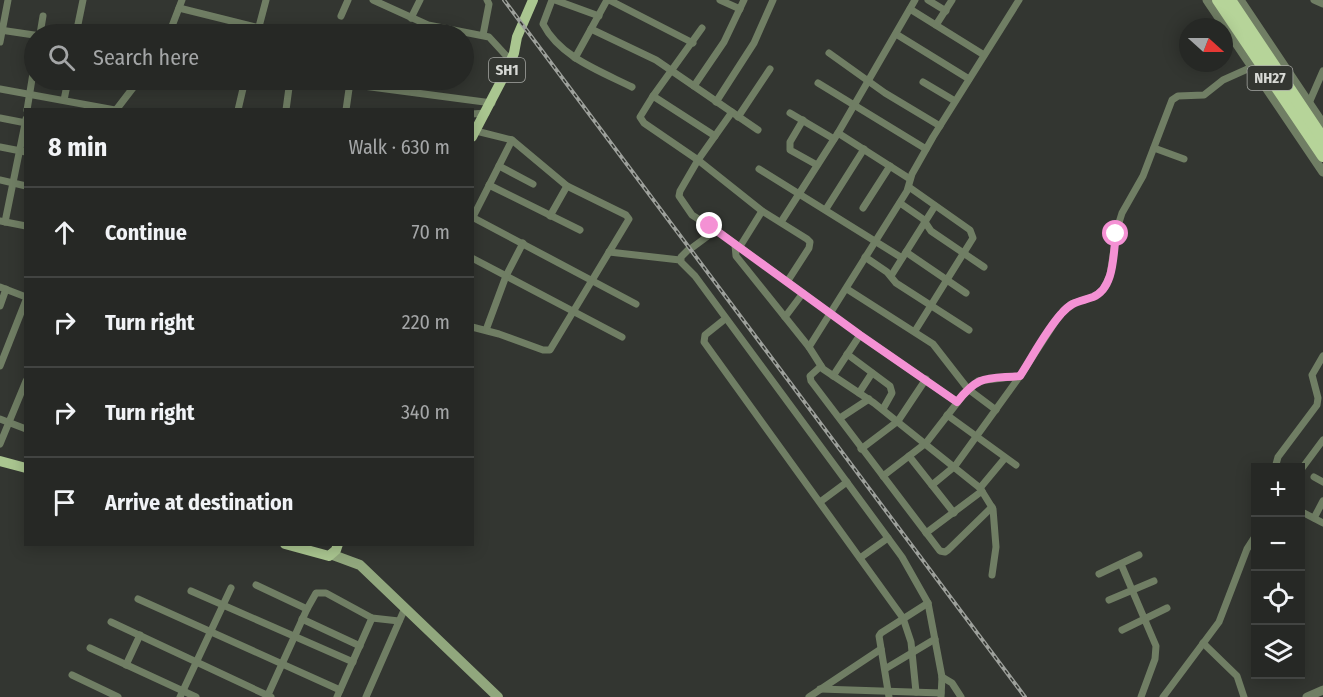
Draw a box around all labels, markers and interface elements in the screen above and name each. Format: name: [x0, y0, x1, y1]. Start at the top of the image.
north arrow: [1179, 18, 1233, 72]
search box: [24, 24, 474, 90]
icon: search: [45, 41, 78, 74]
text: Search here: [93, 44, 199, 71]
road number: SH1: [489, 58, 525, 82]
road number: NH27: [1248, 66, 1292, 90]
text: 8 min: [48, 132, 107, 163]
text: Walk · 630 m: [349, 135, 450, 159]
route end: [696, 212, 722, 238]
icon: ahead: [48, 216, 81, 249]
text: Continue: [105, 219, 187, 246]
text: 70 m: [412, 220, 450, 244]
route start: [1102, 220, 1128, 246]
icon: right: [48, 306, 81, 339]
text: Turn right: [105, 309, 194, 336]
text: 220 m: [402, 310, 450, 334]
icon: right: [48, 396, 81, 429]
text: Turn right: [105, 399, 194, 426]
text: 340 m: [401, 400, 450, 424]
map controls: [1251, 463, 1305, 679]
button: +: [1251, 463, 1305, 517]
icon: arrive: [48, 486, 81, 519]
text: Arrive at destination: [105, 489, 293, 516]
button: −: [1251, 517, 1305, 571]
button: locate: [1251, 571, 1305, 625]
button: layers: [1251, 625, 1305, 679]

